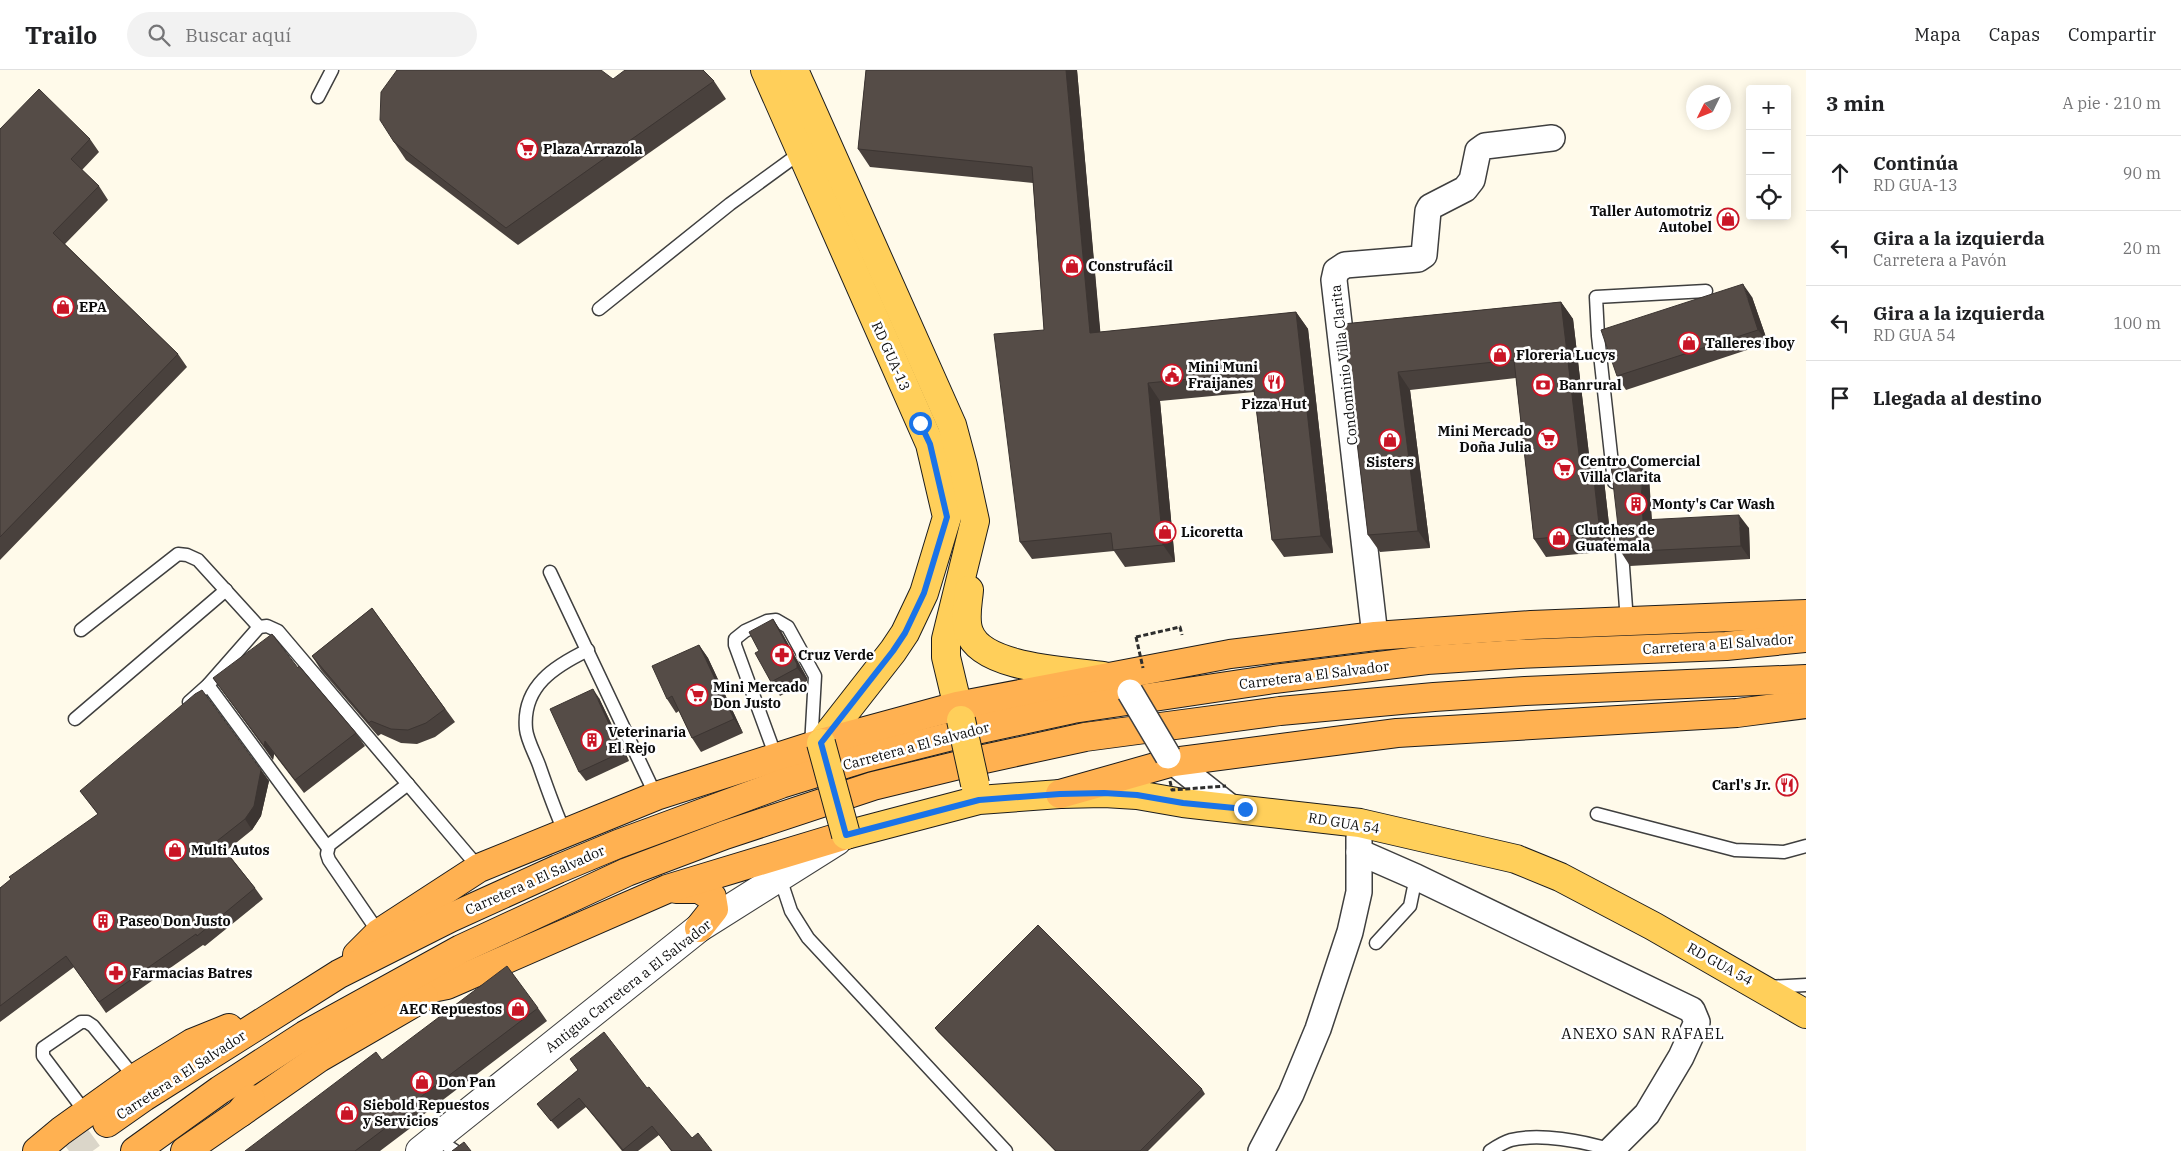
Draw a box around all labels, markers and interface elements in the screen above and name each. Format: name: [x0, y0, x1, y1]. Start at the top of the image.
search box: [127, 12, 477, 57]
text: Trailo: [25, 19, 97, 51]
icon: search: [145, 21, 173, 49]
text: Buscar aquí: [185, 23, 291, 47]
text: Mapa: [1914, 23, 1961, 46]
text: Capas: [1989, 23, 2040, 46]
text: Compartir: [2068, 23, 2156, 46]
north arrow: [1686, 85, 1731, 130]
map controls: [1746, 85, 1791, 220]
button: +: [1746, 85, 1791, 130]
text: 3 min: [1826, 89, 1885, 117]
text: A pie · 210 m: [2063, 93, 2161, 113]
button: −: [1746, 130, 1791, 175]
supermarket icon: Plaza Arrazola: [515, 137, 539, 161]
place label: Plaza Arrazola: [543, 140, 643, 158]
text: Continúa: [1873, 151, 1958, 175]
icon: ahead: [1826, 159, 1854, 187]
text: 90 m: [2123, 163, 2161, 183]
button: locate: [1746, 175, 1791, 220]
text: RD GUA-13: [1873, 175, 1958, 195]
place label: Taller Automotriz Autobel: [1590, 202, 1712, 236]
shop icon: Taller Automotriz Autobel: [1716, 207, 1740, 231]
text: Gira a la izquierda: [1873, 226, 2045, 250]
icon: left: [1826, 234, 1854, 262]
text: 20 m: [2123, 238, 2161, 258]
text: Carretera a Pavón: [1873, 250, 2007, 270]
shop icon: Construfácil: [1060, 254, 1084, 278]
place label: Construfácil: [1088, 257, 1173, 275]
street label: Condominio Villa Clarita: [1327, 284, 1361, 446]
shop icon: EPA: [51, 295, 75, 319]
place label: EPA: [79, 298, 107, 316]
text: Gira a la izquierda: [1873, 301, 2045, 325]
icon: left: [1826, 309, 1854, 337]
text: 100 m: [2113, 313, 2161, 333]
street label: RD GUA-13: [868, 318, 914, 394]
text: RD GUA 54: [1873, 325, 1956, 345]
shop icon: Talleres Iboy: [1677, 331, 1701, 355]
place label: Talleres Iboy: [1705, 334, 1795, 352]
shop icon: Floreria Lucys: [1488, 343, 1512, 367]
place label: Floreria Lucys: [1516, 346, 1615, 364]
place label: Mini Muni Fraijanes: [1188, 358, 1258, 392]
public building icon: Mini Muni Fraijanes: [1160, 363, 1184, 387]
restaurant icon: Pizza Hut: [1262, 370, 1286, 394]
bank icon: Banrural: [1531, 373, 1555, 397]
place label: Banrural: [1559, 376, 1622, 394]
icon: arrive: [1826, 384, 1854, 412]
text: Llegada al destino: [1873, 386, 2042, 410]
place label: Pizza Hut: [1241, 395, 1307, 413]
route start: [909, 412, 932, 435]
place label: Mini Mercado Doña Julia: [1438, 422, 1532, 456]
supermarket icon: Mini Mercado Doña Julia: [1536, 427, 1560, 451]
shop icon: Sisters: [1378, 428, 1402, 452]
place label: Centro Comercial Villa Clarita: [1580, 452, 1701, 486]
place label: Sisters: [1366, 453, 1414, 471]
supermarket icon: Centro Comercial Villa Clarita: [1552, 457, 1576, 481]
building icon: Monty's Car Wash: [1624, 492, 1648, 516]
place label: Monty's Car Wash: [1652, 495, 1775, 513]
shop icon: Licoretta: [1153, 520, 1177, 544]
place label: Clutches de Guatemala: [1575, 521, 1655, 555]
place label: Licoretta: [1181, 523, 1243, 541]
shop icon: Clutches de Guatemala: [1547, 526, 1571, 550]
street label: Carretera a El Salvador: [1642, 630, 1795, 658]
pharmacy icon: Cruz Verde: [770, 643, 794, 667]
place label: Cruz Verde: [798, 646, 874, 664]
street label: Carretera a El Salvador: [1238, 657, 1391, 693]
place label: Mini Mercado Don Justo: [713, 678, 807, 712]
supermarket icon: Mini Mercado Don Justo: [685, 683, 709, 707]
street label: Carretera a El Salvador: [841, 718, 992, 774]
place label: Veterinaria El Rejo: [608, 723, 686, 757]
building icon: Veterinaria El Rejo: [580, 728, 604, 752]
restaurant icon: Carl's Jr.: [1775, 773, 1799, 797]
place label: Carl's Jr.: [1712, 776, 1771, 794]
route end: [1234, 798, 1257, 821]
street label: RD GUA 54: [1307, 808, 1381, 838]
shop icon: Multi Autos: [163, 838, 187, 862]
place label: Multi Autos: [191, 841, 270, 859]
street label: Carretera a El Salvador: [462, 841, 608, 919]
building icon: Paseo Don Justo: [91, 909, 115, 933]
place label: Paseo Don Justo: [119, 912, 231, 930]
street label: Antigua Carretera a El Salvador: [541, 915, 715, 1057]
street label: RD GUA 54: [1684, 939, 1756, 989]
pharmacy icon: Farmacias Batres: [104, 961, 128, 985]
place label: Farmacias Batres: [132, 964, 252, 982]
shop icon: AEC Repuestos: [506, 997, 530, 1021]
place label: AEC Repuestos: [399, 1000, 502, 1018]
district label: ANEXO SAN RAFAEL: [1561, 1024, 1725, 1043]
street label: Carretera a El Salvador: [113, 1026, 250, 1124]
shop icon: Don Pan: [410, 1070, 434, 1094]
place label: Don Pan: [438, 1073, 496, 1091]
place label: Siebold Repuestos y Servicios: [362, 1096, 489, 1130]
shop icon: Siebold Repuestos y Servicios: [335, 1101, 359, 1125]

